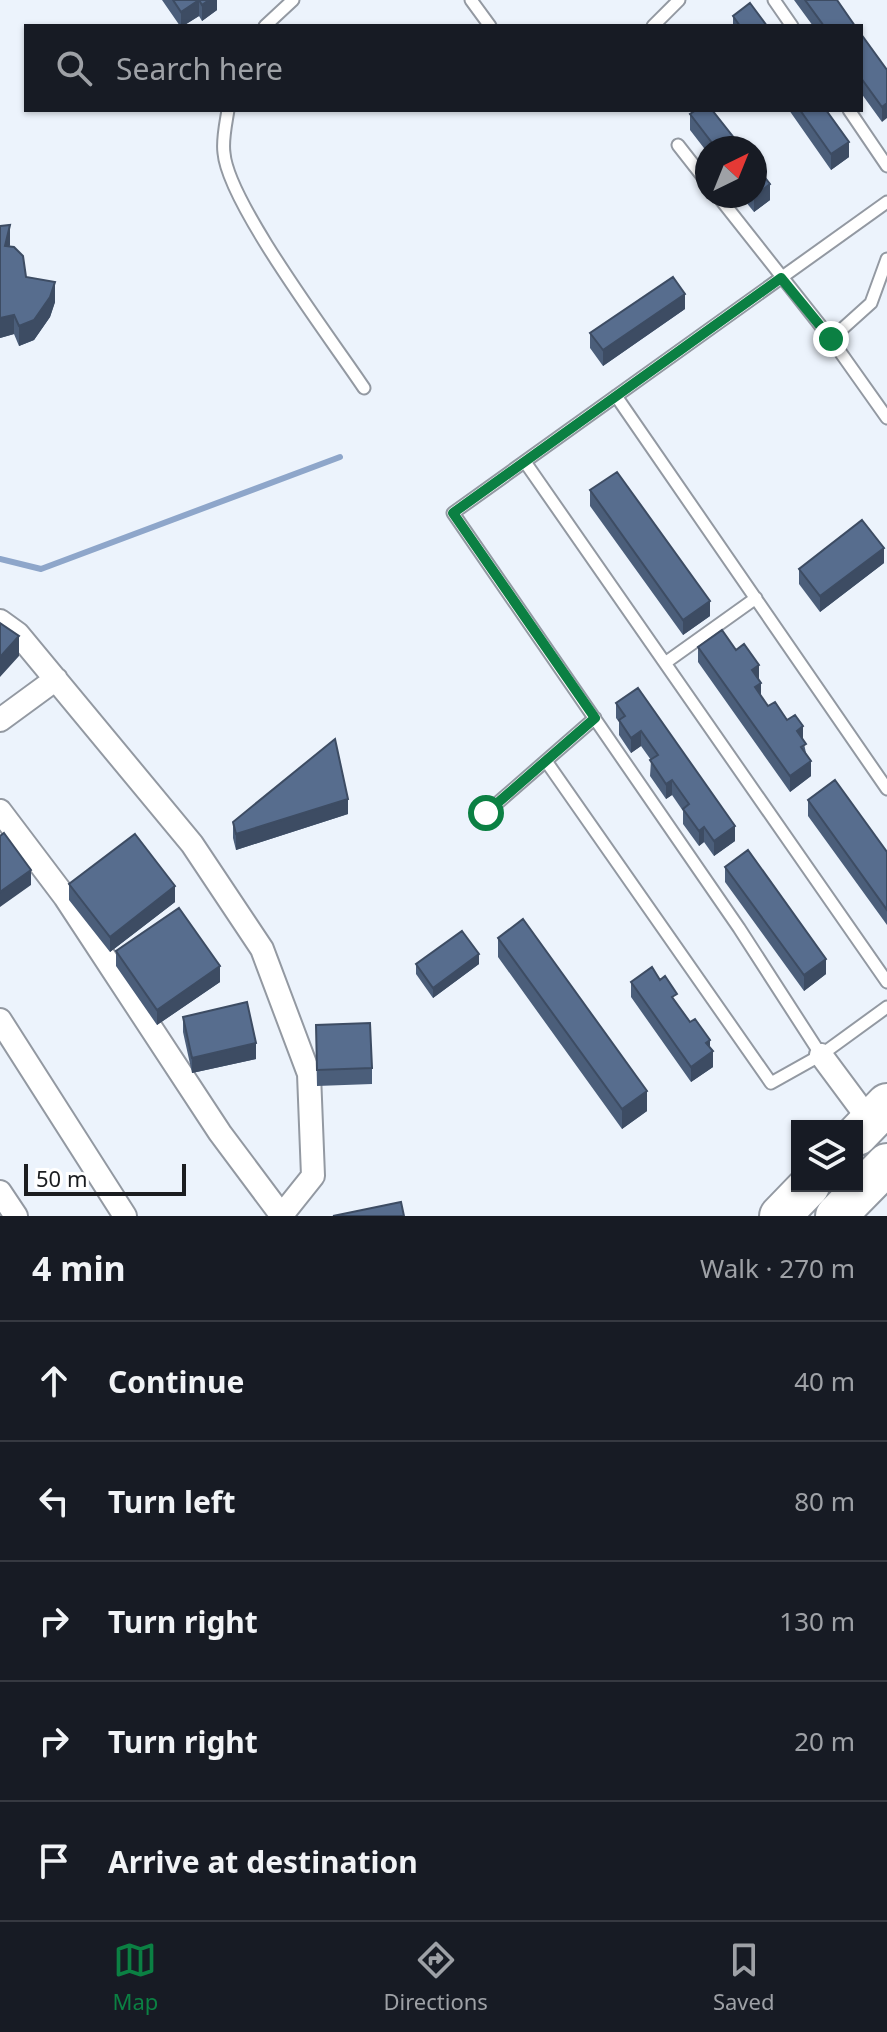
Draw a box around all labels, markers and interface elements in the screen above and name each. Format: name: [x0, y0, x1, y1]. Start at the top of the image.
search box: [24, 24, 863, 112]
icon: search: [52, 46, 96, 90]
text: Search here: [116, 48, 283, 89]
north arrow: [695, 136, 767, 208]
route end: [813, 321, 849, 357]
route start: [468, 795, 504, 831]
map controls: [791, 1120, 863, 1192]
button: layers: [791, 1120, 863, 1192]
scale bar: [24, 1160, 186, 1196]
text: 50 m: [36, 1163, 87, 1193]
text: 4 min: [32, 1245, 126, 1291]
text: Walk · 270 m: [700, 1250, 855, 1286]
icon: ahead: [32, 1359, 76, 1403]
text: Continue: [108, 1361, 244, 1402]
text: 40 m: [794, 1363, 855, 1399]
icon: left: [32, 1479, 76, 1523]
text: Turn left: [108, 1481, 236, 1522]
text: 80 m: [794, 1483, 855, 1519]
icon: right: [32, 1599, 76, 1643]
text: Turn right: [108, 1601, 258, 1642]
text: 130 m: [779, 1603, 855, 1639]
icon: right: [32, 1719, 76, 1763]
text: Turn right: [108, 1721, 258, 1762]
text: 20 m: [794, 1723, 855, 1759]
icon: arrive: [32, 1839, 76, 1883]
text: Arrive at destination: [108, 1841, 418, 1882]
tab: Map: [113, 1938, 158, 2016]
tab: Directions: [383, 1938, 488, 2016]
tab: Saved: [713, 1938, 774, 2016]

